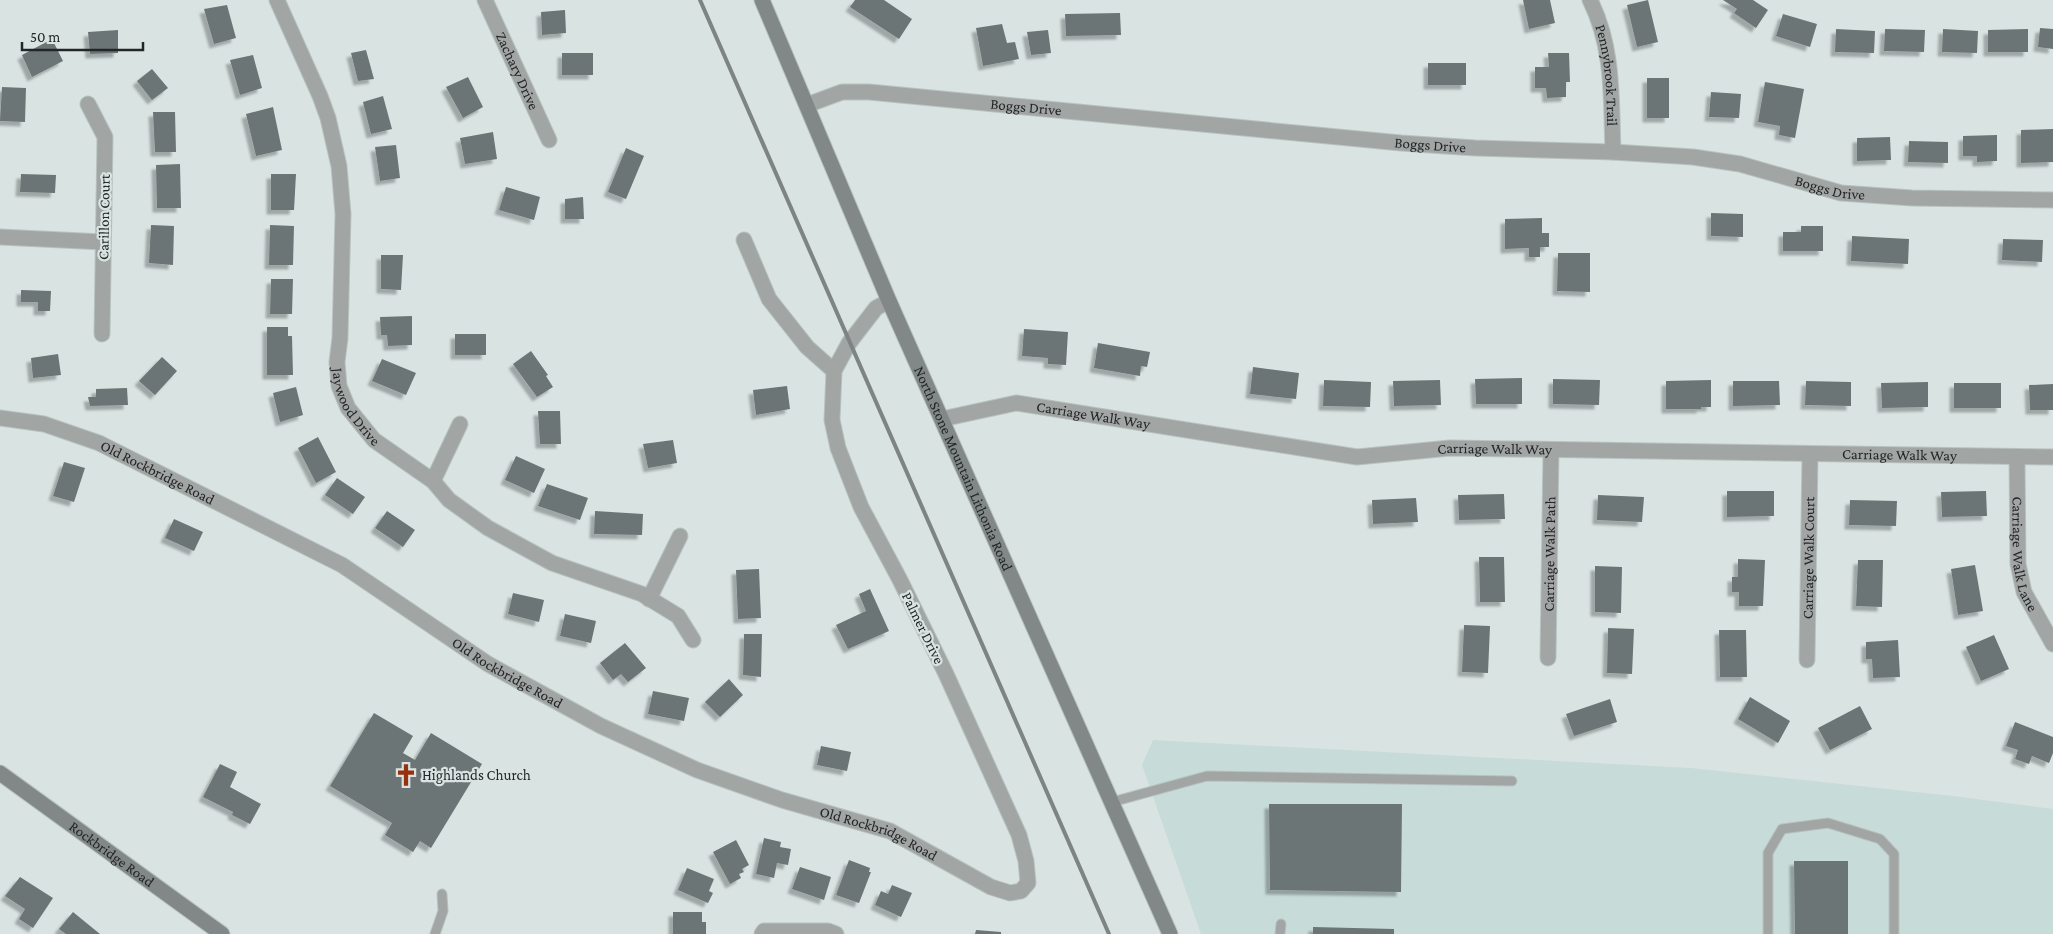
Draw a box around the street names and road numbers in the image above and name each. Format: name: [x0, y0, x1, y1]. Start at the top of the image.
street label: Pennybrook Trail: [1592, 23, 1620, 126]
street label: Zachary Drive: [493, 30, 542, 113]
street label: Boggs Drive: [990, 96, 1063, 118]
street label: Boggs Drive: [1394, 134, 1467, 155]
street label: Boggs Drive: [1793, 172, 1866, 203]
street label: Carillon Court: [95, 173, 113, 260]
street label: North Stone Mountain Lithonia Road: [911, 364, 1016, 573]
street label: Jaywood Drive: [328, 365, 383, 449]
street label: Carriage Walk Way: [1035, 398, 1151, 433]
street label: Old Rockbridge Road: [98, 437, 217, 508]
street label: Carriage Walk Way: [1436, 440, 1552, 459]
street label: Carriage Walk Way: [1842, 446, 1957, 465]
street label: Carriage Walk Path: [1541, 496, 1558, 612]
street label: Carriage Walk Court: [1800, 496, 1817, 619]
street label: Carriage Walk Lane: [2009, 496, 2041, 614]
street label: Palmer Drive: [899, 590, 947, 667]
street label: Old Rockbridge Road: [449, 634, 565, 711]
street label: Old Rockbridge Road: [818, 803, 940, 864]
street label: Rockbridge Road: [66, 818, 157, 890]

